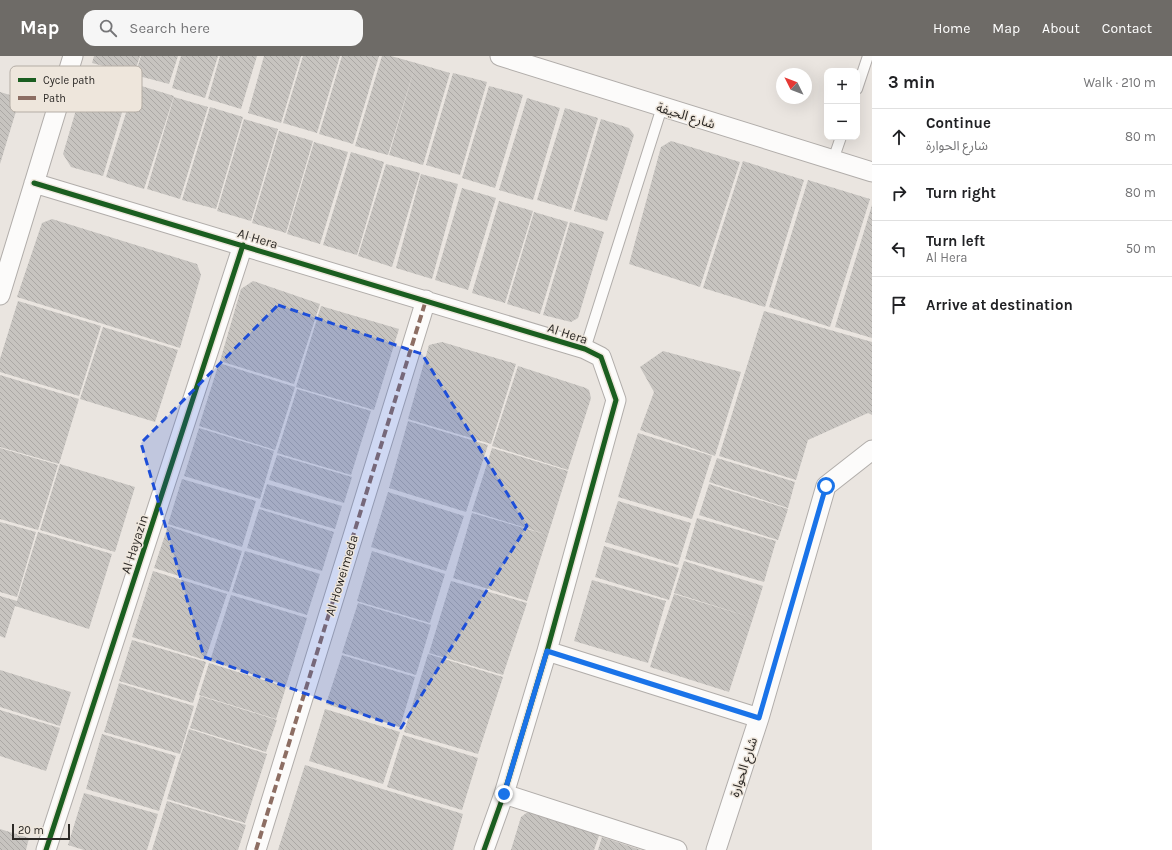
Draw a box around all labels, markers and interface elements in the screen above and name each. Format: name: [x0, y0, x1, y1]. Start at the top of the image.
search box: [83, 10, 363, 46]
text: Map: [20, 17, 59, 39]
icon: search: [97, 17, 119, 39]
text: Search here: [129, 19, 210, 37]
text: Home: [933, 20, 970, 37]
text: Map: [992, 20, 1020, 37]
text: About: [1042, 20, 1080, 37]
text: Contact: [1102, 20, 1152, 37]
legend: [10, 66, 142, 112]
north arrow: [776, 68, 812, 104]
map controls: [824, 68, 860, 140]
button: +: [824, 68, 860, 104]
text: 3 min: [888, 72, 935, 92]
text: Cycle path: [43, 74, 95, 87]
text: Walk · 210 m: [1083, 75, 1156, 90]
text: Path: [43, 92, 66, 105]
street label: شارع الحيفة: [654, 99, 717, 134]
button: −: [824, 104, 860, 140]
text: Continue: [926, 114, 991, 132]
icon: ahead: [888, 126, 910, 148]
text: 80 m: [1125, 129, 1156, 144]
text: شارع الحوارة: [926, 138, 988, 153]
icon: right: [888, 182, 910, 204]
text: Turn right: [926, 184, 996, 202]
text: 80 m: [1125, 185, 1156, 200]
street label: Al Hera: [236, 225, 280, 252]
text: Turn left: [926, 232, 985, 250]
icon: left: [888, 238, 910, 260]
text: 50 m: [1126, 241, 1156, 256]
text: Al Hera: [926, 250, 967, 265]
icon: arrive: [888, 294, 910, 316]
text: Arrive at destination: [926, 296, 1073, 314]
street label: Al Hera: [546, 320, 590, 347]
route start: [817, 477, 835, 495]
street label: Al Hayazin: [118, 513, 151, 576]
street label: Al Howeimeda: [322, 533, 361, 617]
street label: شارع الحوارة: [727, 735, 763, 800]
route end: [495, 785, 513, 803]
scale bar: [12, 822, 70, 841]
text: 20 m: [18, 824, 44, 837]

